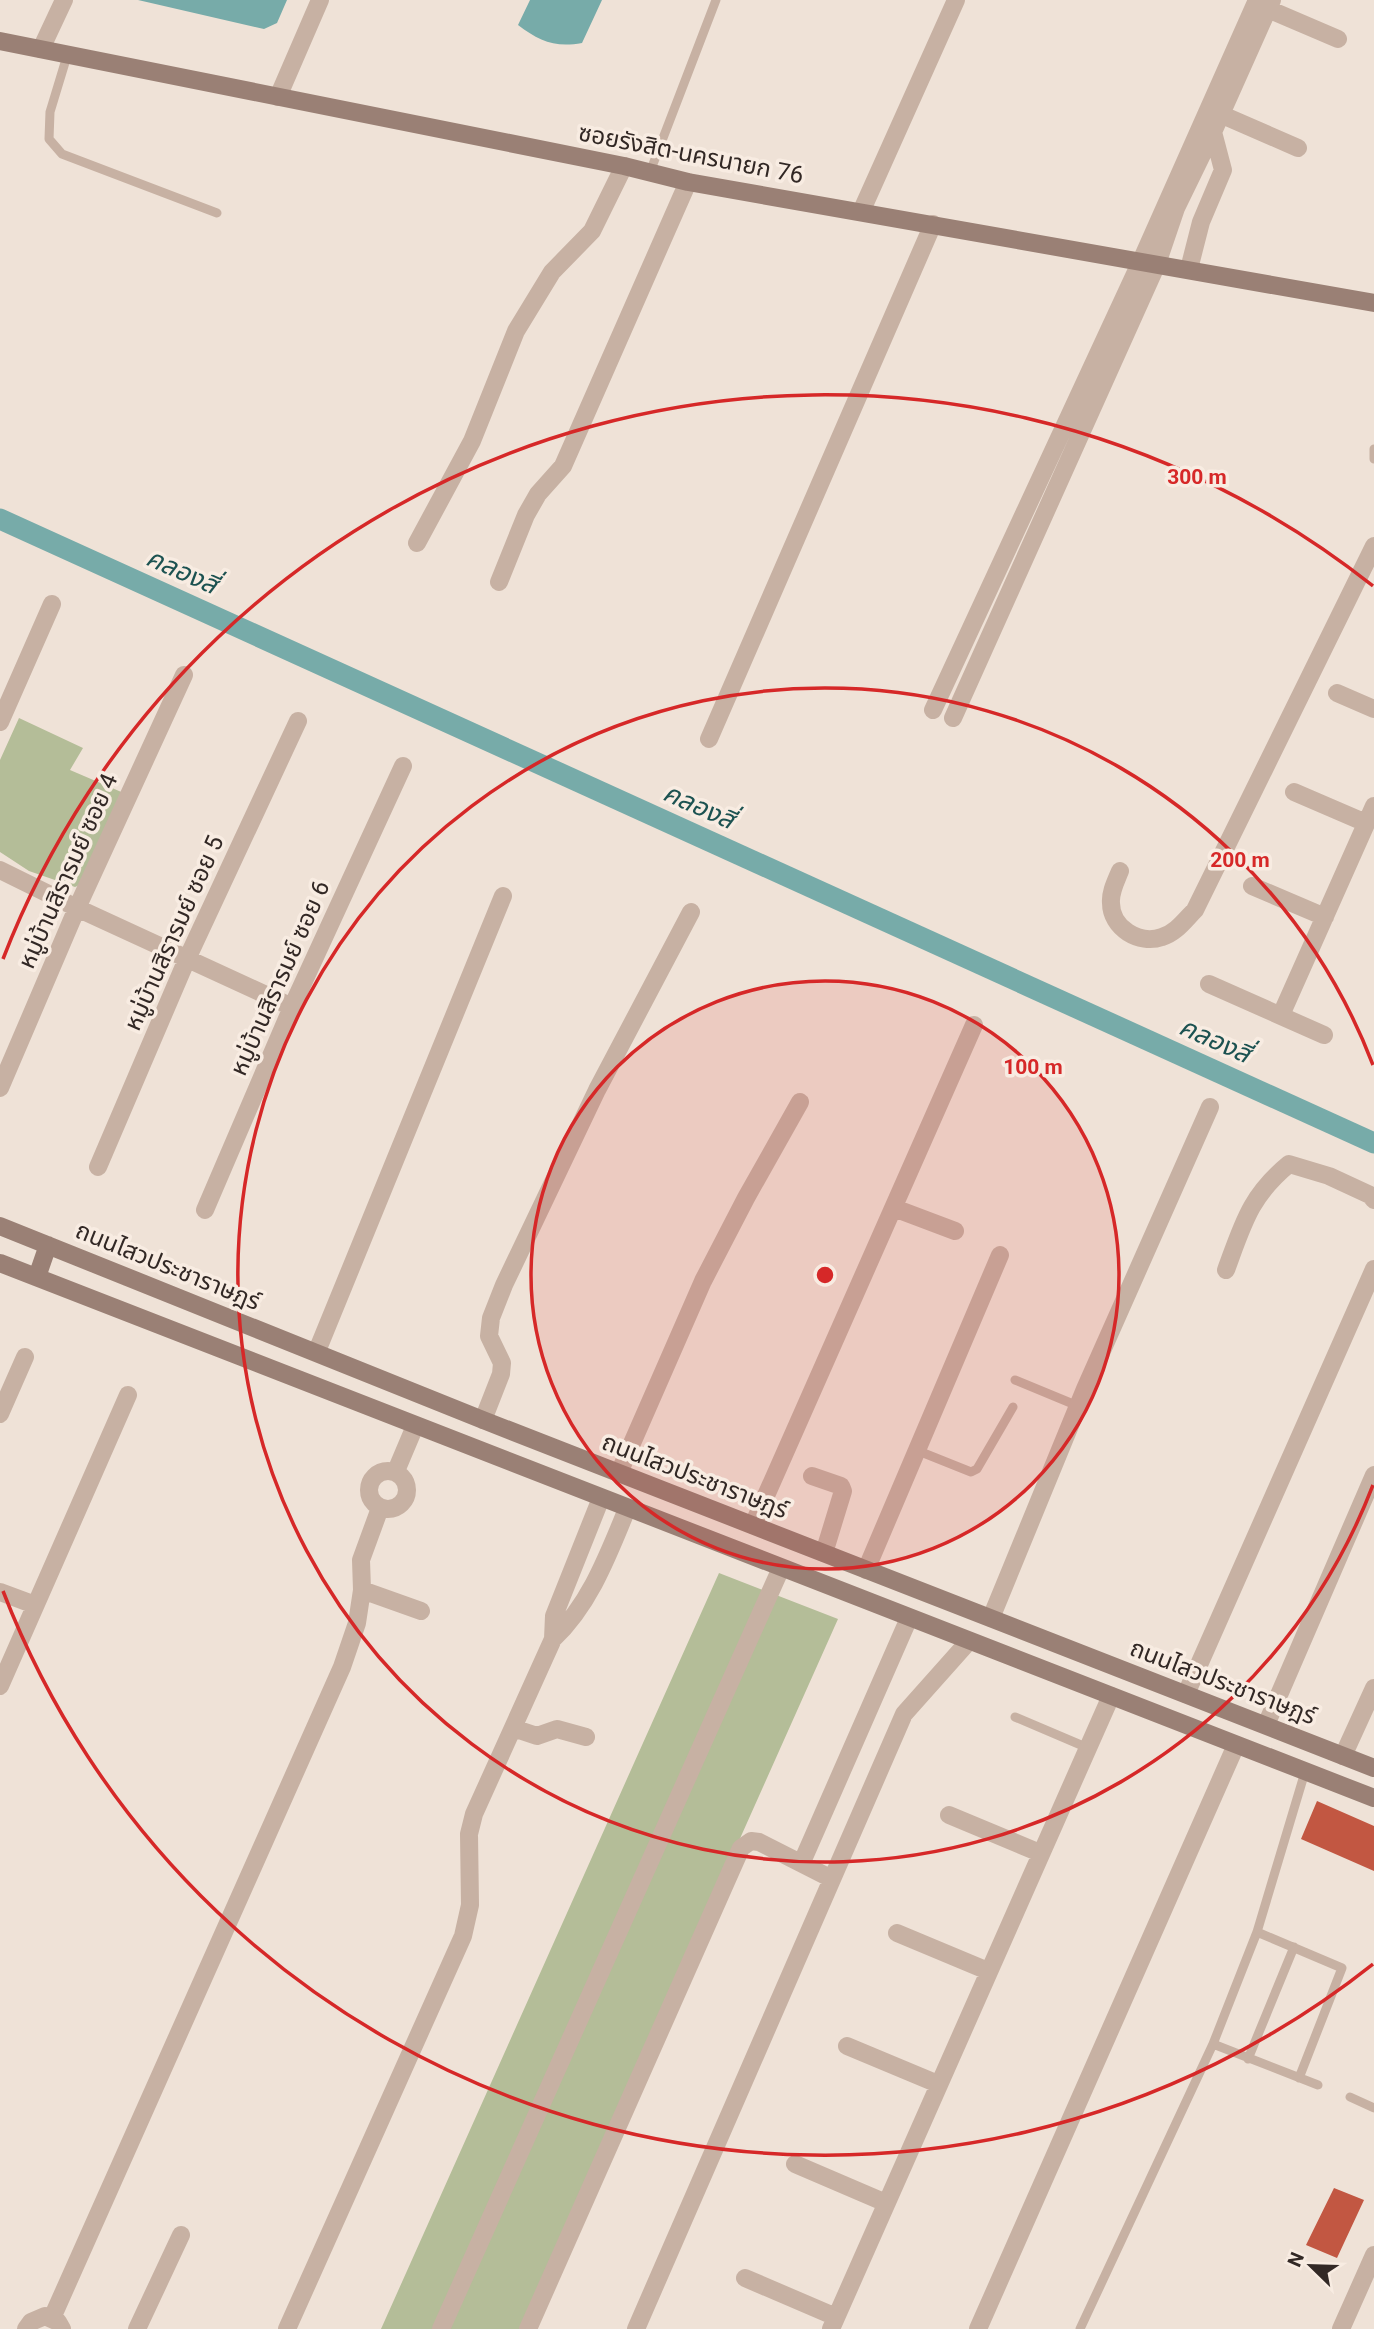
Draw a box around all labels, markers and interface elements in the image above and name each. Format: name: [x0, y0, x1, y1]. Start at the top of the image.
street label: ซอยรังสิต-นครนายก 76: [576, 118, 806, 190]
text: 300 m: [1167, 465, 1227, 489]
water label: คลองสี่: [142, 539, 228, 602]
street label: หมู่บ้านสิรารมย์ ซอย 4: [12, 769, 124, 973]
water label: คลองสี่: [659, 774, 745, 837]
street label: หมู่บ้านสิรารมย์ ซอย 5: [118, 831, 230, 1035]
text: 200 m: [1210, 848, 1270, 872]
street label: หมู่บ้านสิรารมย์ ซอย 6: [224, 876, 336, 1080]
water label: คลองสี่: [1175, 1008, 1261, 1071]
text: 100 m: [1003, 1055, 1063, 1079]
street label: ถนนไสวประชาราษฎร์: [72, 1216, 266, 1316]
centre of rings: [813, 1263, 837, 1287]
street label: ถนนไสวประชาราษฎร์: [598, 1428, 793, 1525]
street label: ถนนไสวประชาราษฎร์: [1126, 1634, 1321, 1731]
north arrow: [1276, 2231, 1346, 2301]
text: N: [1283, 2249, 1309, 2270]

